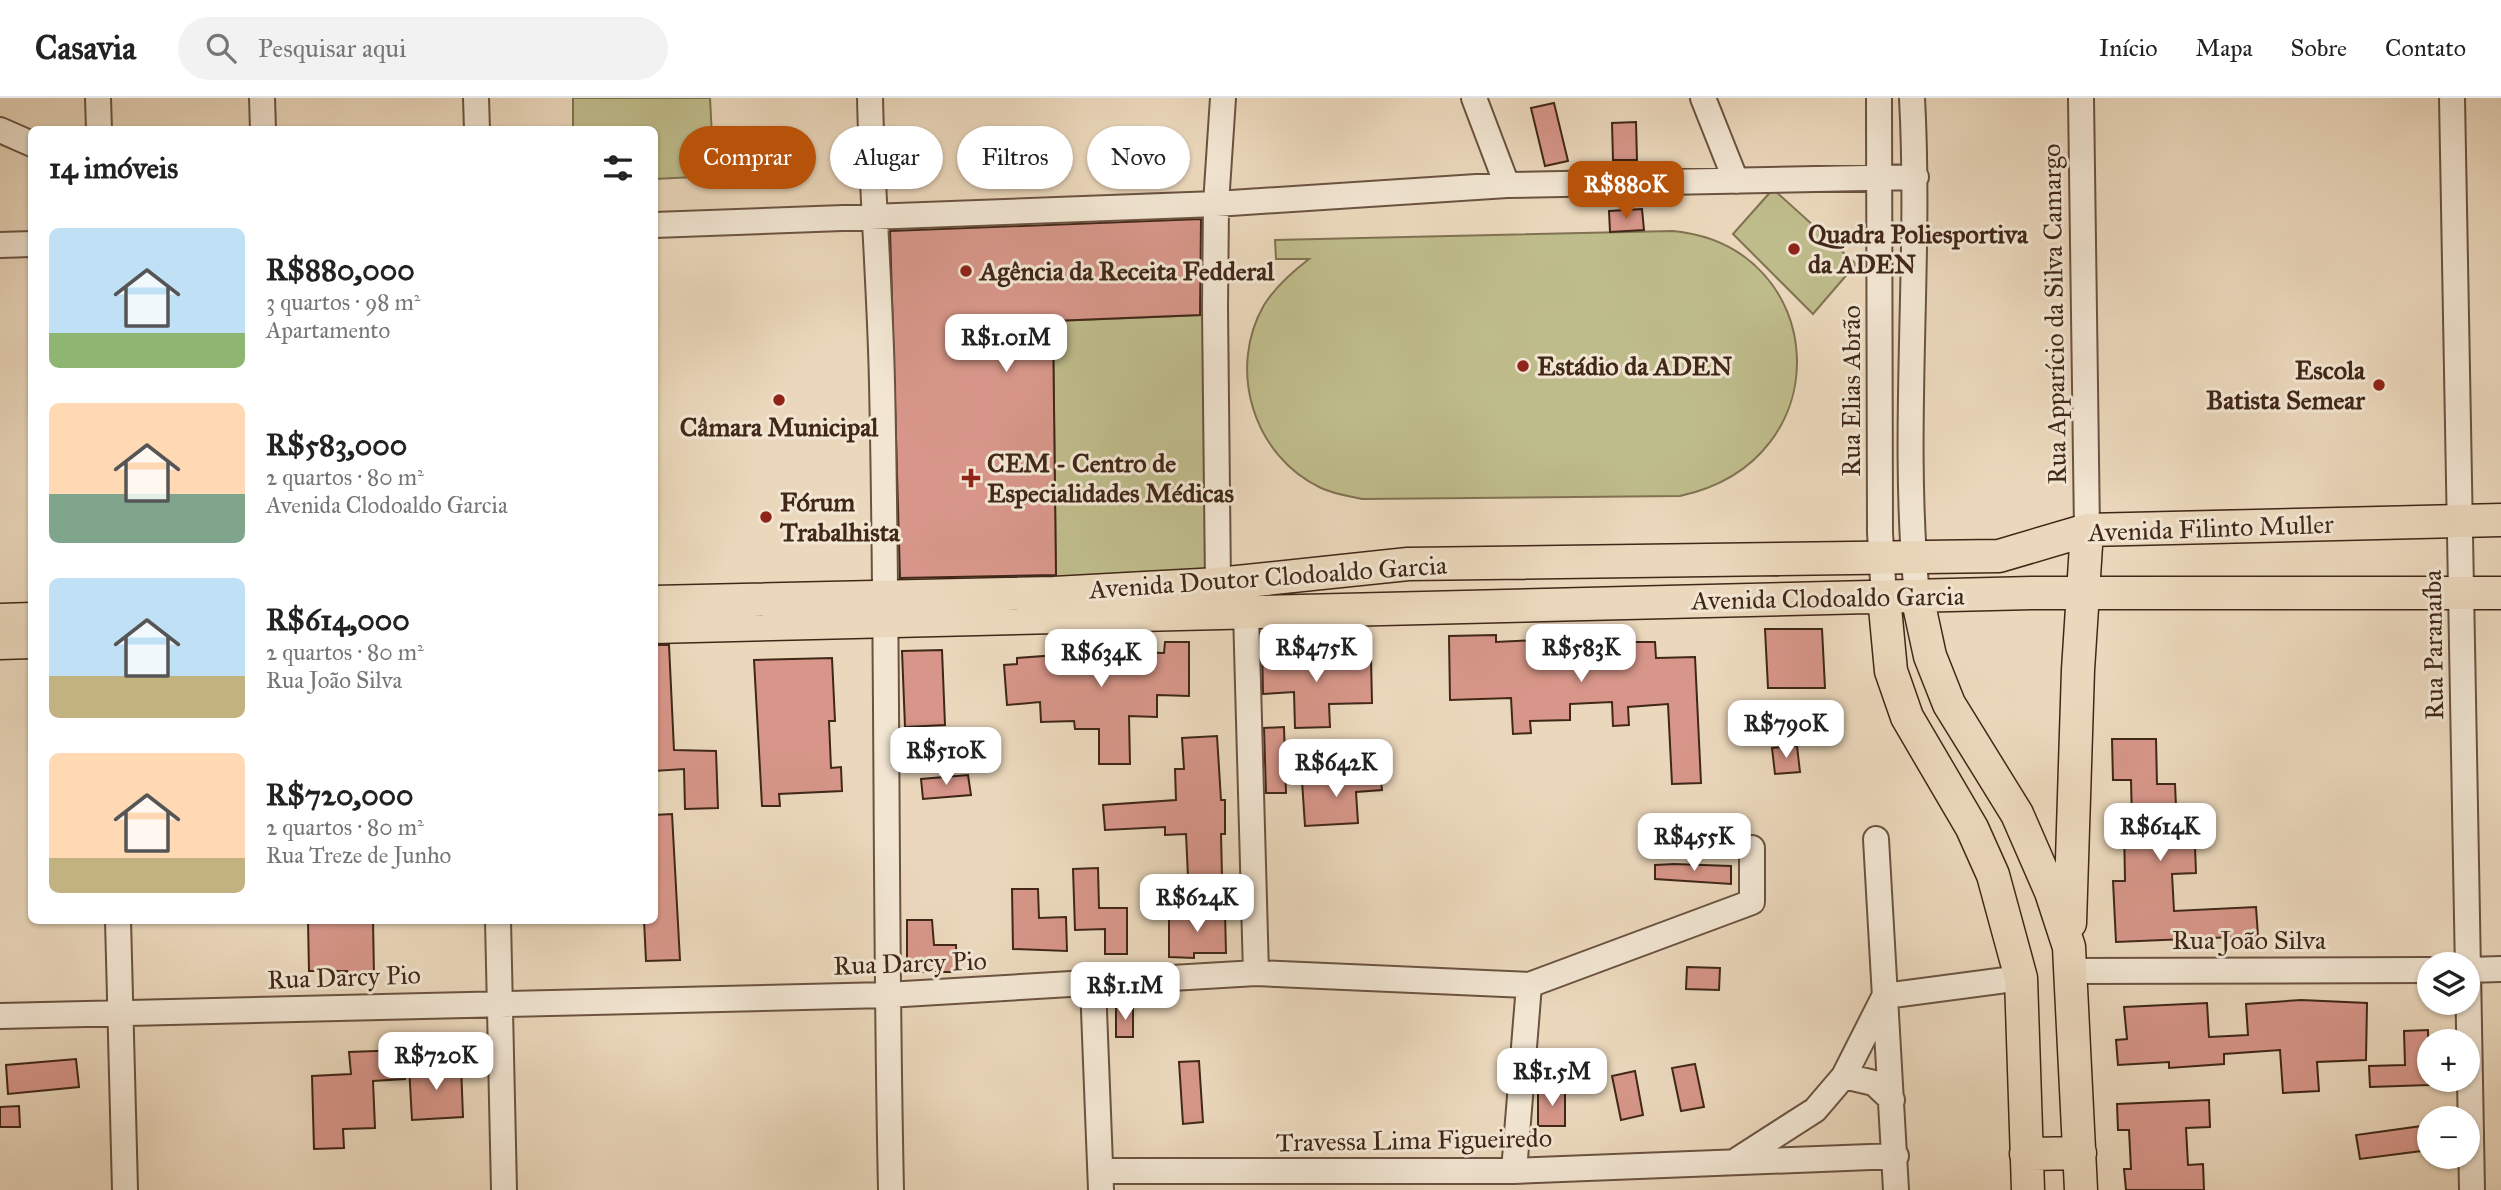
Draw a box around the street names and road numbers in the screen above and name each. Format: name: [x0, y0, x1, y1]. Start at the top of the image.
street label: Rua Apparício da Silva Camargo: [2035, 143, 2073, 485]
street label: Rua Elias Abrão: [1835, 305, 1867, 477]
street label: Avenida Filinto Muller: [2087, 508, 2335, 548]
street label: Avenida Doutor Clodoaldo Garcia: [1087, 549, 1448, 606]
street label: Rua Paranaíba: [2416, 570, 2450, 720]
street label: Avenida Clodoaldo Garcia: [1690, 580, 1965, 616]
street label: Rua João Silva: [2172, 924, 2326, 956]
street label: Rua Darcy Pio: [833, 944, 987, 982]
street label: Rua Darcy Pio: [267, 958, 421, 996]
street label: Travessa Lima Figueiredo: [1276, 1122, 1552, 1158]

